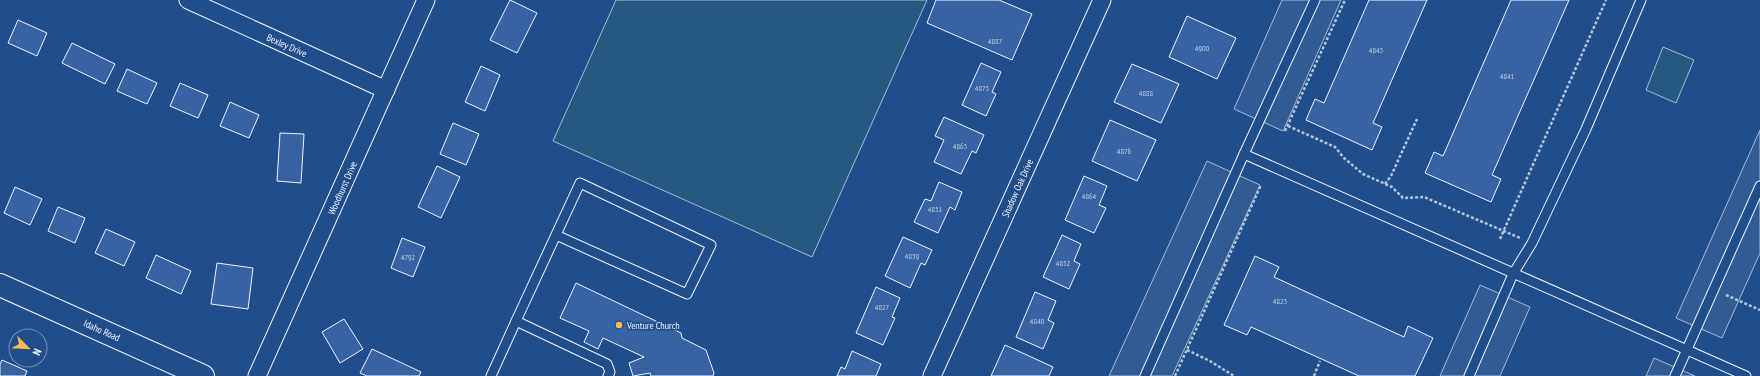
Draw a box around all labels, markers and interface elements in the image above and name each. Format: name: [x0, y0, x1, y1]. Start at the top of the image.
street label: Bexley Drive: [265, 31, 309, 60]
house number: 4887: [988, 36, 1003, 46]
house number: 4900: [1195, 43, 1210, 53]
house number: 4843: [1369, 45, 1384, 55]
house number: 4841: [1500, 71, 1515, 81]
house number: 4875: [975, 83, 989, 93]
house number: 4888: [1139, 88, 1154, 98]
house number: 4863: [953, 141, 968, 151]
house number: 4876: [1117, 146, 1132, 156]
street label: Shadow Oak Drive: [999, 157, 1036, 219]
street label: Woodhurst Drive: [325, 159, 360, 217]
house number: 4864: [1082, 191, 1097, 201]
house number: 4851: [928, 204, 943, 214]
house number: 4839: [905, 251, 920, 261]
house number: 4792: [401, 252, 416, 262]
house number: 4852: [1056, 258, 1071, 268]
house number: 4823: [1273, 296, 1288, 306]
house number: 4827: [875, 302, 890, 312]
house number: 4840: [1030, 316, 1045, 326]
street label: Idaho Road: [82, 317, 122, 344]
place label: Venture Church: [626, 319, 680, 332]
marker: Venture Church: [614, 320, 624, 330]
north arrow: [8, 328, 48, 368]
text: N: [30, 347, 45, 358]

